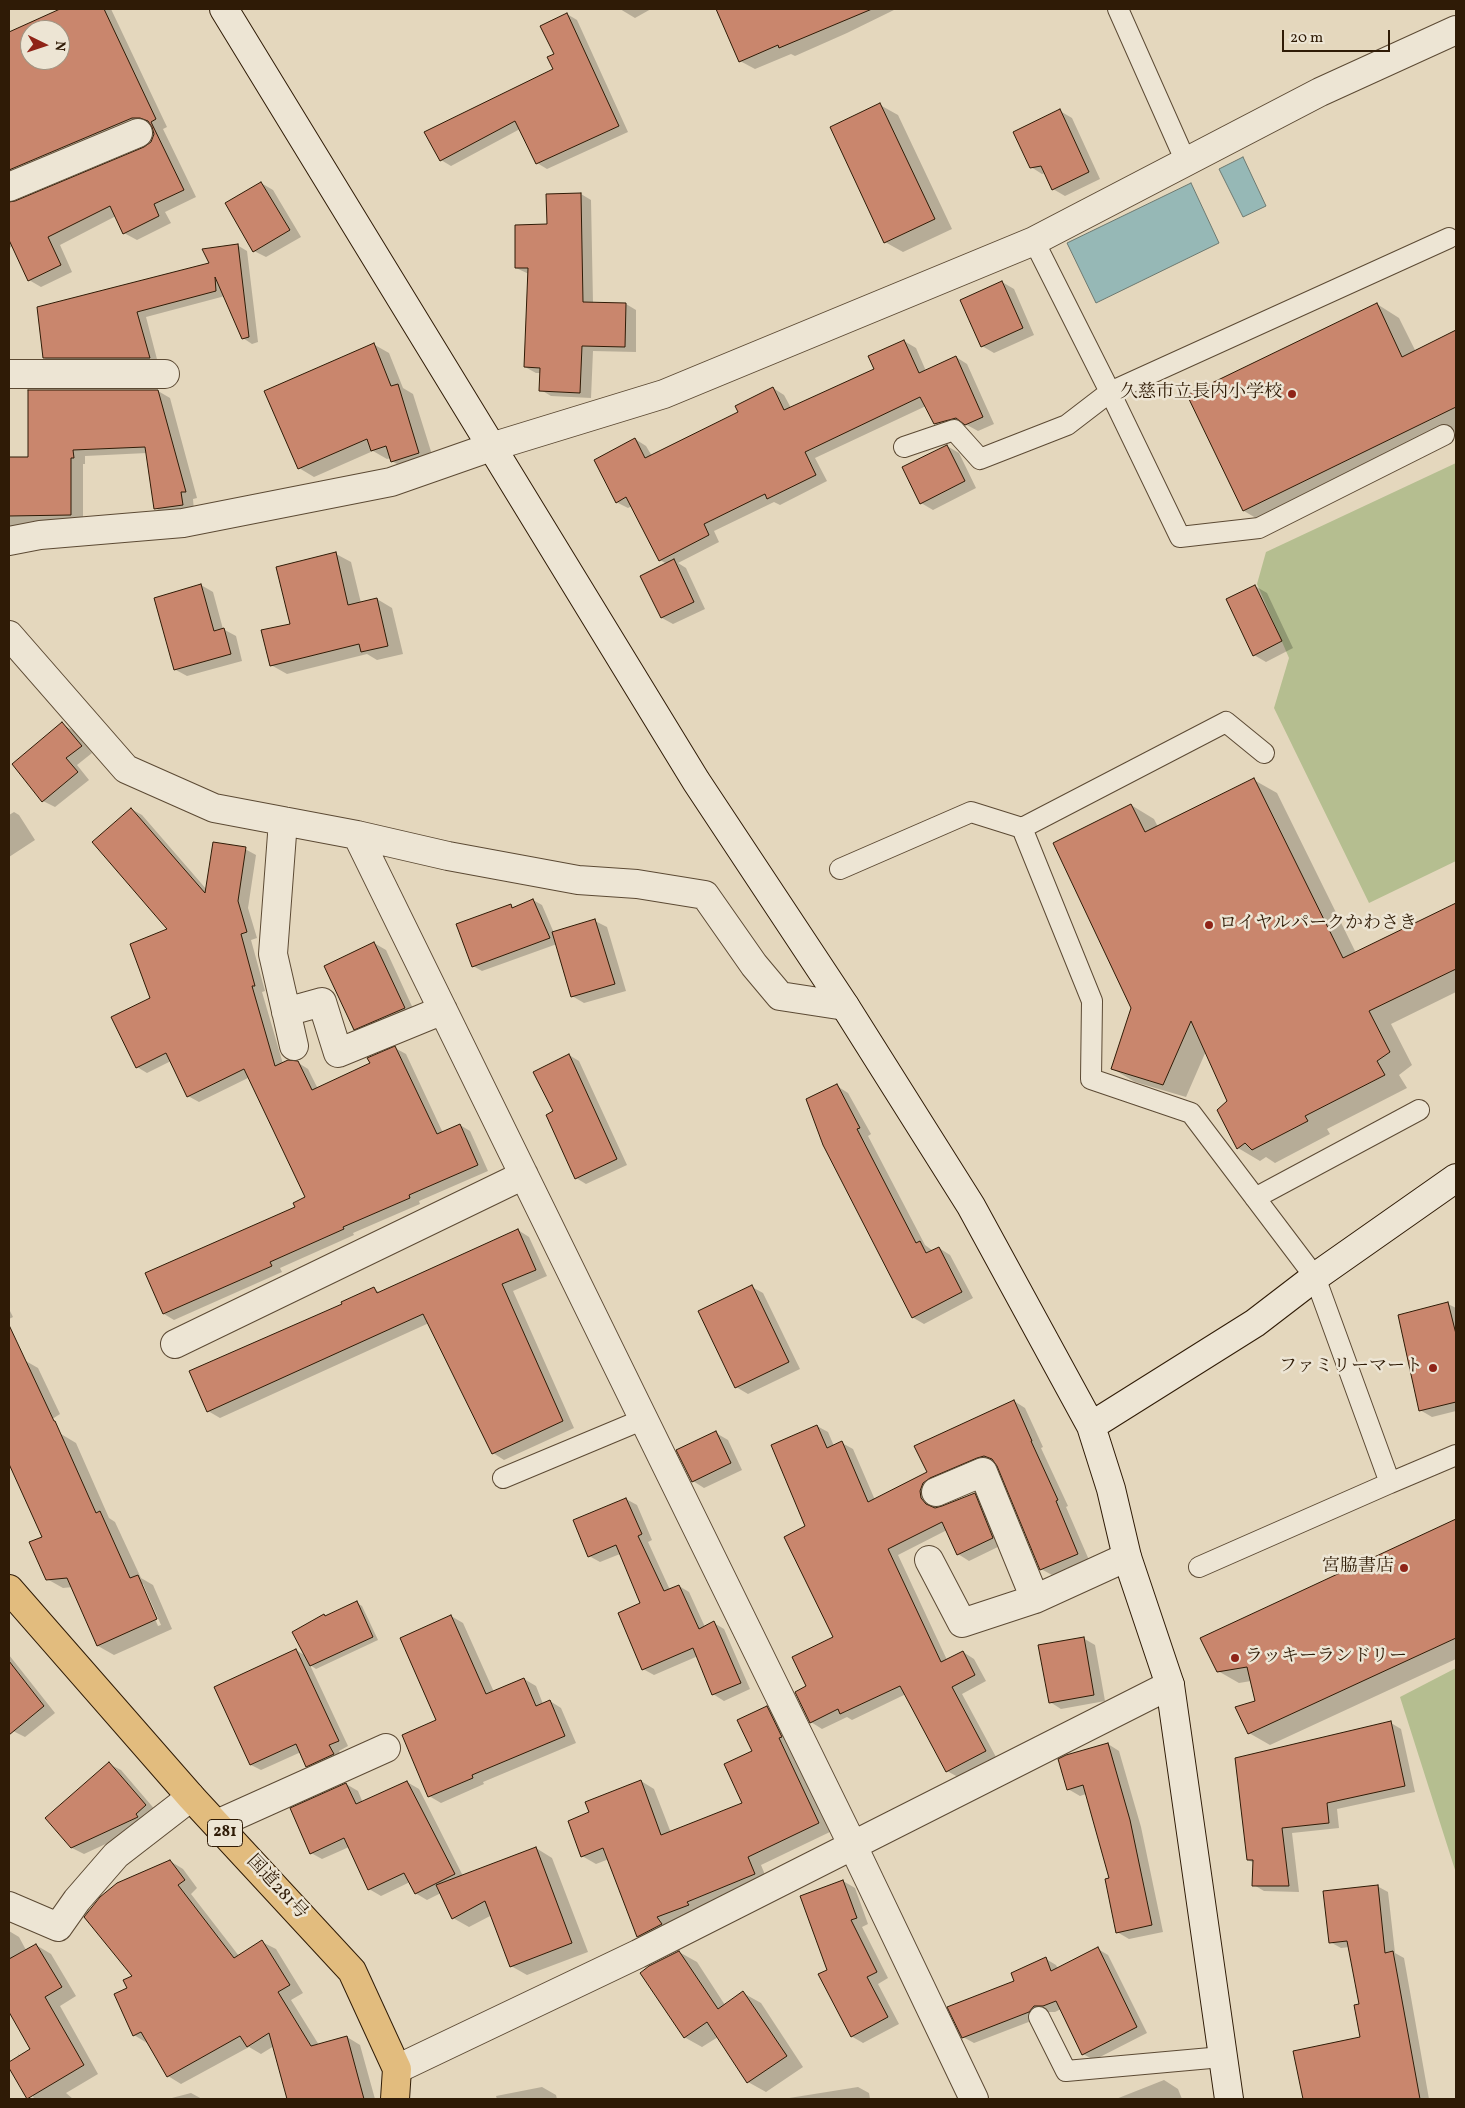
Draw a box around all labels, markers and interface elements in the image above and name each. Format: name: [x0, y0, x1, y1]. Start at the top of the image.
north arrow: [20, 20, 70, 70]
scale bar: [1285, 20, 1392, 52]
text: 20 m: [1290, 28, 1323, 49]
text: N: [50, 40, 69, 52]
place label: 久慈市立長内小学校: [1120, 383, 1282, 405]
marker: 久慈市立長内小学校: [1286, 388, 1298, 400]
place label: ロイヤルパークかわさき: [1219, 914, 1417, 936]
marker: ロイヤルパークかわさき: [1203, 919, 1215, 931]
place label: ファミリーマート: [1279, 1357, 1423, 1379]
marker: ファミリーマート: [1427, 1362, 1439, 1374]
place label: 宮脇書店: [1322, 1557, 1394, 1579]
marker: 宮脇書店: [1398, 1562, 1410, 1574]
place label: ラッキーランドリー: [1245, 1647, 1407, 1669]
marker: ラッキーランドリー: [1229, 1652, 1241, 1664]
road number: 281: [208, 1820, 242, 1846]
street label: 国道281号: [241, 1851, 311, 1925]

